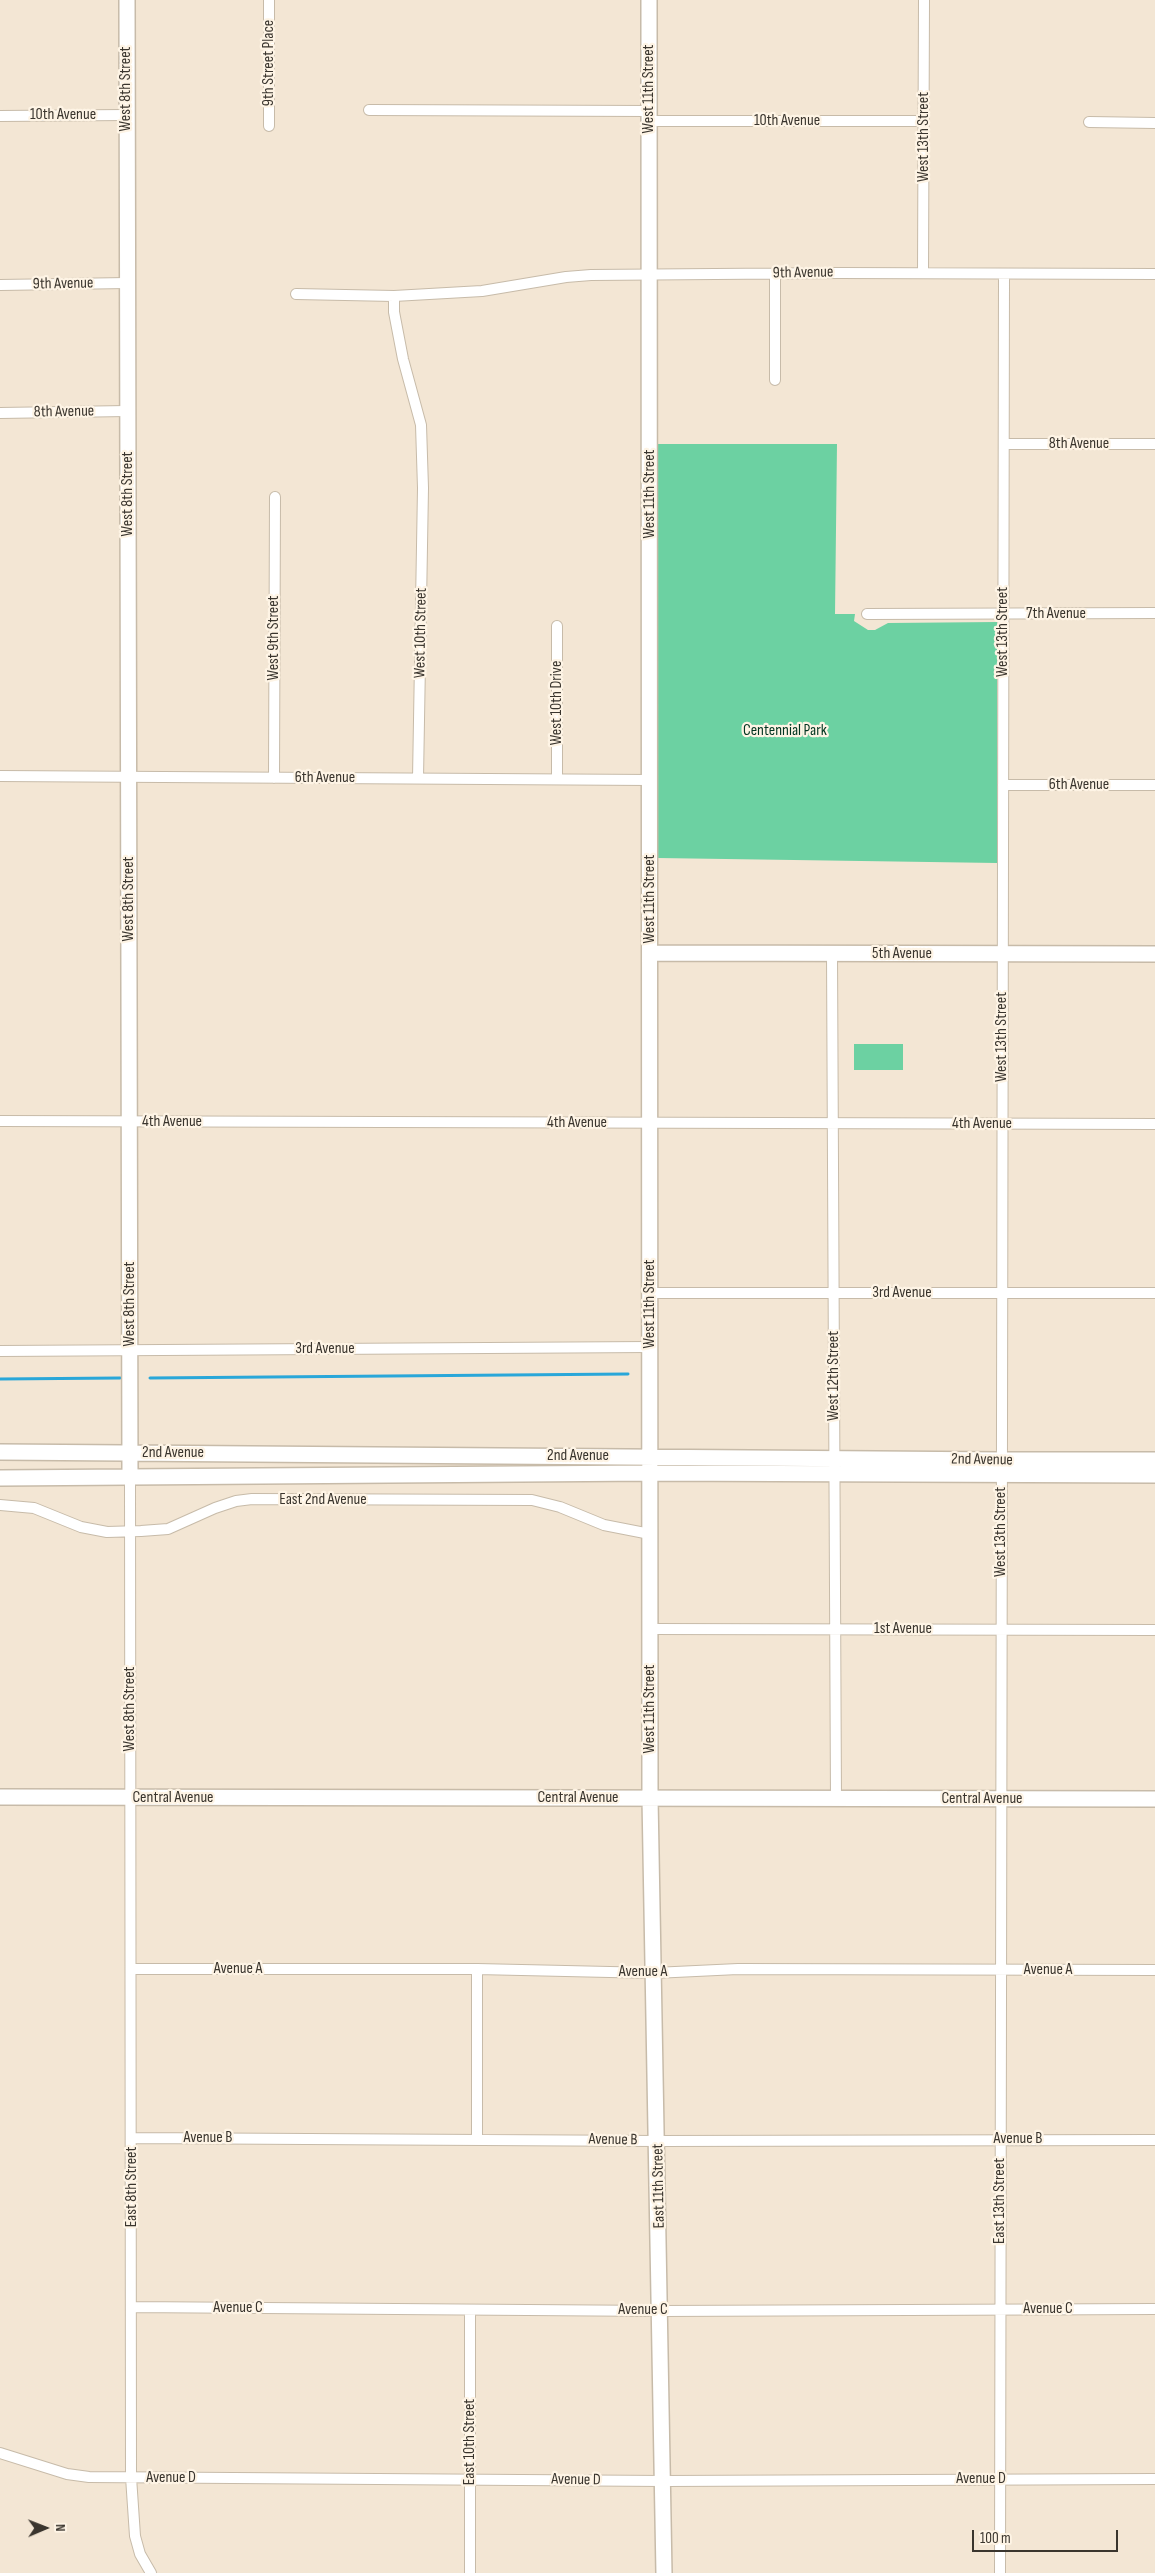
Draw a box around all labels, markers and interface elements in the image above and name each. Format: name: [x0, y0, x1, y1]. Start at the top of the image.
street label: 9th Street Place: [259, 20, 279, 106]
street label: West 11th Street: [639, 45, 659, 133]
street label: West 8th Street: [116, 47, 136, 131]
street label: West 13th Street: [914, 92, 934, 182]
street label: 10th Avenue: [30, 105, 96, 125]
street label: 10th Avenue: [754, 111, 820, 131]
street label: 9th Avenue: [773, 263, 833, 283]
street label: 9th Avenue: [33, 274, 93, 294]
street label: 8th Avenue: [34, 402, 94, 422]
street label: 8th Avenue: [1049, 434, 1109, 454]
street label: West 11th Street: [640, 450, 660, 538]
street label: West 8th Street: [118, 452, 138, 536]
street label: West 13th Street: [993, 587, 1013, 677]
street label: West 10th Street: [411, 588, 431, 678]
street label: West 9th Street: [264, 596, 284, 680]
street label: 7th Avenue: [1026, 604, 1086, 624]
street label: West 10th Drive: [547, 661, 567, 745]
park label: Centennial Park: [743, 721, 827, 741]
street label: 6th Avenue: [295, 768, 355, 788]
street label: 6th Avenue: [1049, 775, 1109, 795]
street label: West 11th Street: [640, 855, 660, 943]
street label: West 8th Street: [119, 857, 139, 941]
street label: 5th Avenue: [872, 944, 932, 964]
street label: West 13th Street: [992, 992, 1012, 1082]
street label: 4th Avenue: [142, 1112, 202, 1132]
street label: 4th Avenue: [547, 1113, 607, 1133]
street label: 4th Avenue: [952, 1114, 1012, 1134]
street label: West 11th Street: [640, 1260, 660, 1348]
street label: West 8th Street: [120, 1262, 140, 1346]
street label: 3rd Avenue: [872, 1283, 932, 1303]
street label: West 12th Street: [824, 1331, 844, 1421]
street label: 3rd Avenue: [295, 1339, 355, 1359]
street label: 2nd Avenue: [142, 1443, 204, 1463]
street label: 2nd Avenue: [547, 1446, 609, 1466]
street label: 2nd Avenue: [951, 1450, 1013, 1470]
street label: West 13th Street: [991, 1487, 1011, 1577]
street label: East 2nd Avenue: [279, 1490, 367, 1510]
street label: 1st Avenue: [874, 1619, 932, 1639]
street label: West 11th Street: [640, 1665, 660, 1753]
street label: West 8th Street: [120, 1667, 140, 1751]
street label: Central Avenue: [132, 1788, 214, 1808]
street label: Central Avenue: [537, 1788, 619, 1808]
street label: Central Avenue: [941, 1789, 1023, 1809]
street label: Avenue A: [214, 1959, 262, 1979]
street label: Avenue A: [1024, 1960, 1072, 1980]
street label: Avenue A: [619, 1962, 667, 1982]
street label: Avenue B: [184, 2128, 232, 2148]
street label: Avenue B: [994, 2129, 1042, 2149]
street label: Avenue B: [588, 2130, 638, 2150]
street label: East 11th Street: [649, 2143, 669, 2229]
street label: East 8th Street: [122, 2147, 142, 2227]
street label: East 13th Street: [990, 2158, 1010, 2244]
street label: Avenue C: [213, 2298, 263, 2318]
street label: Avenue C: [1023, 2299, 1073, 2319]
street label: Avenue C: [618, 2300, 668, 2320]
street label: East 10th Street: [460, 2399, 480, 2485]
street label: Avenue D: [146, 2468, 196, 2488]
street label: Avenue D: [956, 2469, 1006, 2489]
street label: Avenue D: [551, 2470, 601, 2490]
north arrow: [20, 2503, 70, 2553]
scale bar: [975, 2520, 1121, 2552]
text: N: [52, 2524, 69, 2532]
text: 100 m: [980, 2529, 1011, 2548]

